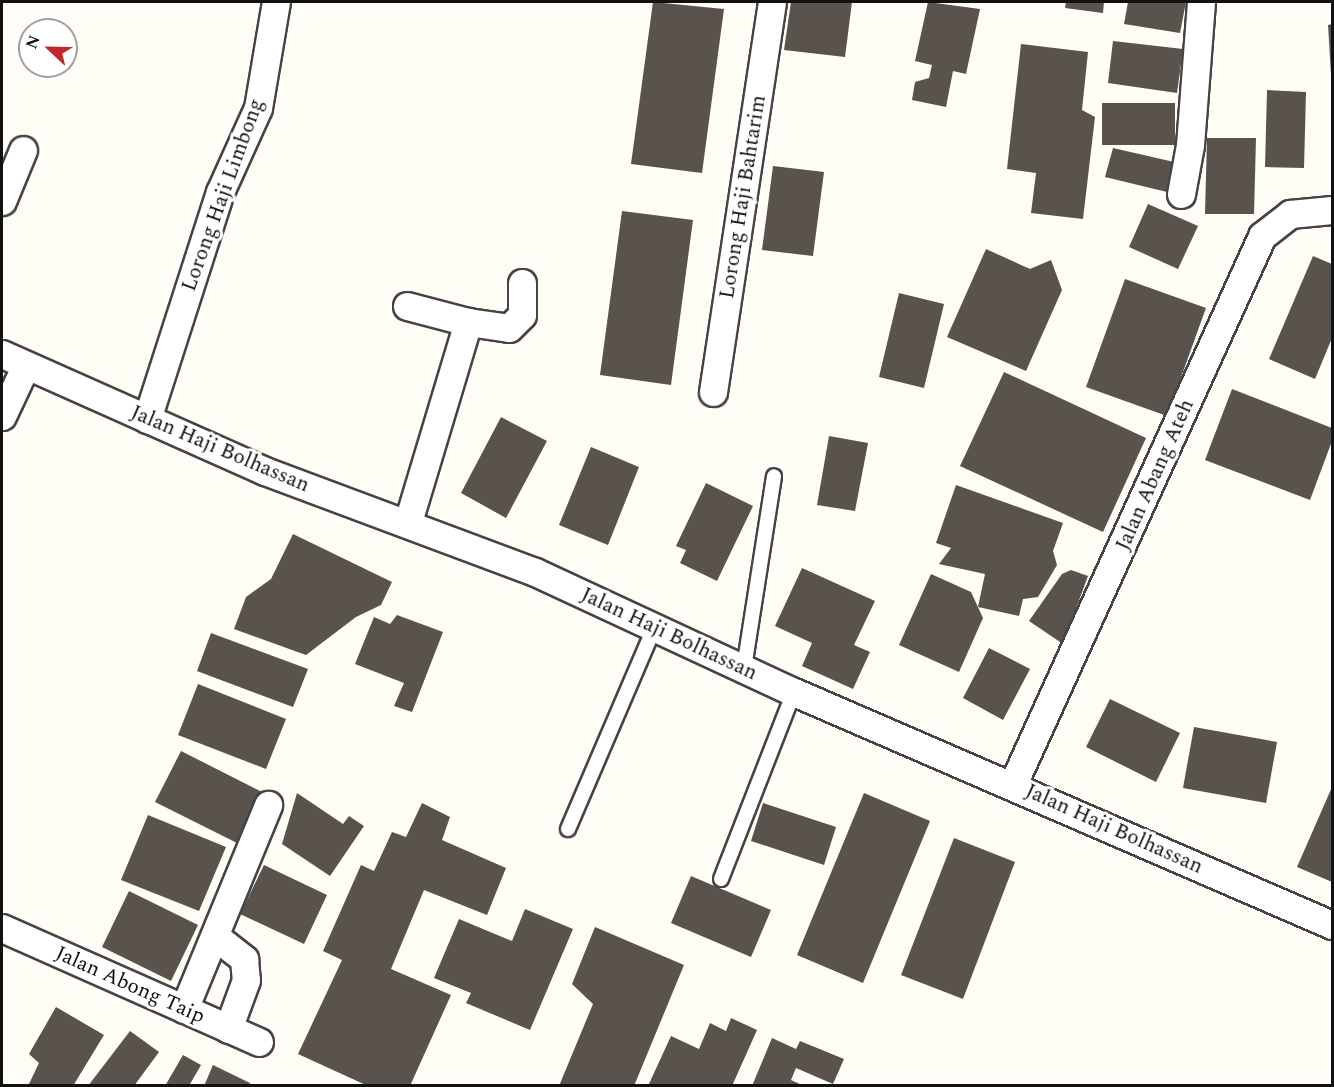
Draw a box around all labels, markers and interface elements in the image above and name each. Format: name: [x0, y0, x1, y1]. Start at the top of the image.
north arrow: [18, 18, 78, 78]
text: N: [20, 31, 47, 53]
street label: Lorong Haji Bahtarim: [714, 93, 772, 301]
street label: Lorong Haji Limbong: [176, 95, 270, 295]
street label: Jalan Abang Ateh: [1110, 395, 1200, 555]
street label: Jalan Haji Bolhassan: [127, 400, 313, 498]
street label: Jalan Haji Bolhassan: [577, 582, 761, 686]
street label: Jalan Haji Bolhassan: [1021, 779, 1207, 879]
street label: Jalan Abong Taip: [51, 941, 209, 1029]

